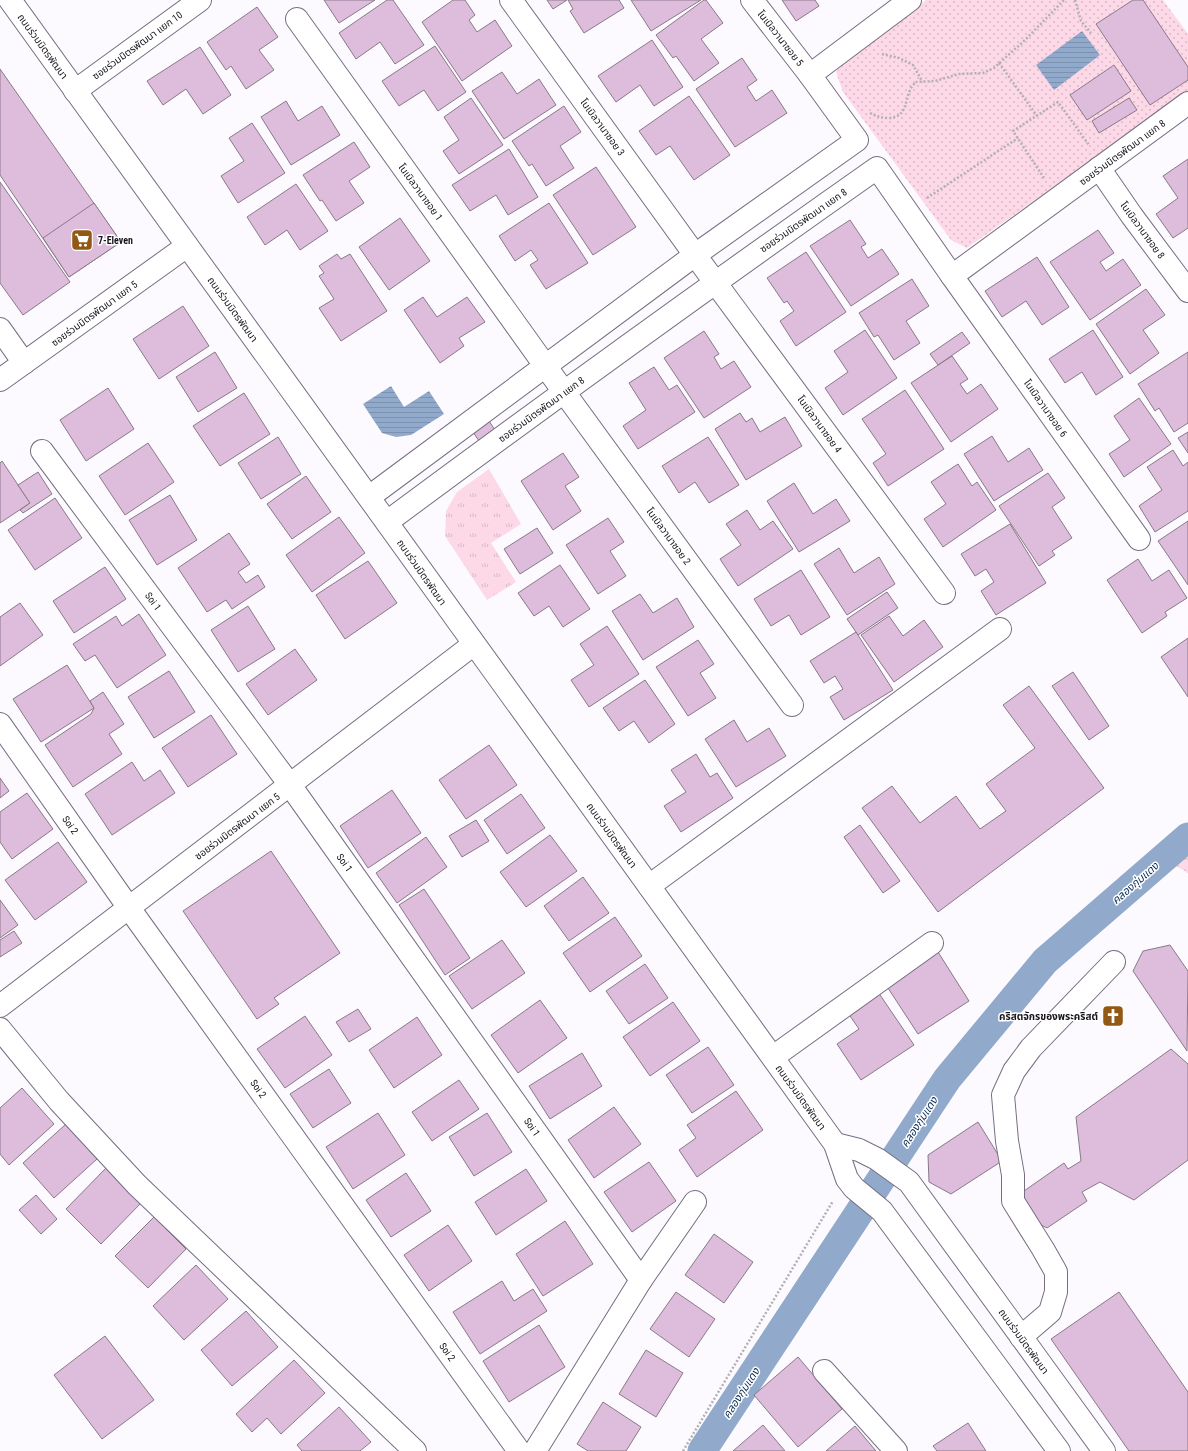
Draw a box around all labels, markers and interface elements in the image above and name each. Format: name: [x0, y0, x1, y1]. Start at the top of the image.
street label: ซอยร่วมมิตรพัฒนา แยก 10: [90, 8, 184, 82]
street label: โนเบิลวานาซอย 5: [756, 8, 806, 68]
street label: ถนนร่วมมิตรพัฒนา: [15, 11, 71, 81]
street label: โนเบิลวานาซอย 3: [578, 97, 627, 158]
street label: ซอยร่วมมิตรพัฒนา แยก 8: [1077, 117, 1167, 187]
street label: โนเบิลวานาซอย 1: [396, 162, 445, 223]
street label: ซอยร่วมมิตรพัฒนา แยก 8: [757, 185, 849, 255]
street label: โนเบิลวานาซอย 8: [1118, 200, 1167, 261]
supermarket icon: 7-Eleven: [69, 227, 95, 253]
place label: 7-Eleven: [98, 235, 133, 246]
street label: ถนนร่วมมิตรพัฒนา: [205, 274, 261, 344]
street label: ซอยร่วมมิตรพัฒนา แยก 5: [49, 278, 139, 348]
street label: ซอยร่วมมิตรพัฒนา แยก 8: [496, 374, 586, 444]
street label: โนเบิลวานาซอย 6: [1022, 378, 1069, 439]
street label: โนเบิลวานาซอย 4: [795, 394, 844, 455]
street label: โนเบิลวานาซอย 2: [644, 506, 693, 567]
street label: ถนนร่วมมิตรพัฒนา: [395, 537, 449, 607]
street label: Soi 1: [143, 590, 163, 613]
street label: ซอยร่วมมิตรพัฒนา แยก 5: [192, 790, 282, 862]
street label: ถนนร่วมมิตรพัฒนา: [584, 800, 640, 870]
street label: Soi 2: [60, 814, 80, 836]
street label: Soi 1: [334, 852, 355, 874]
water label: คลองกุ่มแดง: [1109, 859, 1162, 907]
church icon: คริสตจักรของพระคริสต์: [1100, 1003, 1126, 1029]
place label: คริสตจักรของพระคริสต์: [999, 1011, 1098, 1022]
street label: ถนนร่วมมิตรพัฒนา: [773, 1062, 829, 1132]
street label: Soi 2: [248, 1078, 269, 1100]
water label: คลองกุ่มแดง: [898, 1094, 941, 1150]
street label: Soi 1: [522, 1116, 542, 1138]
street label: ถนนร่วมมิตรพัฒนา: [996, 1306, 1052, 1376]
street label: Soi 2: [437, 1341, 458, 1363]
water label: คลองกุ่มแดง: [720, 1365, 763, 1421]

